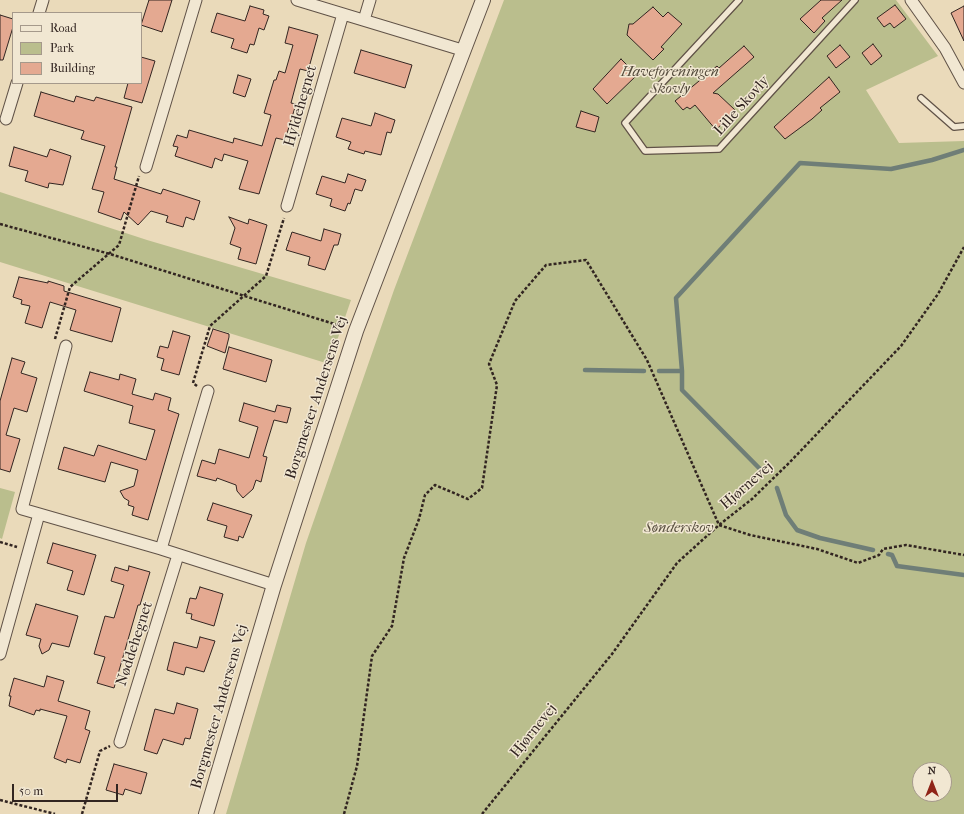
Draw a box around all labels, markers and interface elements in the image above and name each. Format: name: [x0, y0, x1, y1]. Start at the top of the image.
legend: [12, 12, 142, 84]
text: Road: [50, 21, 77, 35]
text: Park: [50, 41, 74, 55]
text: Building: [50, 61, 95, 75]
street label: Hyldehegnet: [281, 63, 321, 149]
park label: Haveforeningen Skovly: [621, 63, 719, 98]
street label: Lille Skovly: [711, 72, 773, 140]
street label: Borgmester Andersens Vej: [282, 314, 352, 482]
street label: Hjørnevej: [717, 458, 777, 514]
park label: Sønderskov: [644, 519, 714, 537]
street label: Nøddehegnet: [113, 600, 157, 688]
street label: Borgmester Andersens Vej: [188, 623, 252, 791]
street label: Hjørnevej: [507, 701, 561, 761]
north arrow: [912, 762, 952, 802]
text: N: [928, 764, 936, 777]
scale bar: [14, 776, 120, 802]
text: 50 m: [19, 784, 43, 798]

